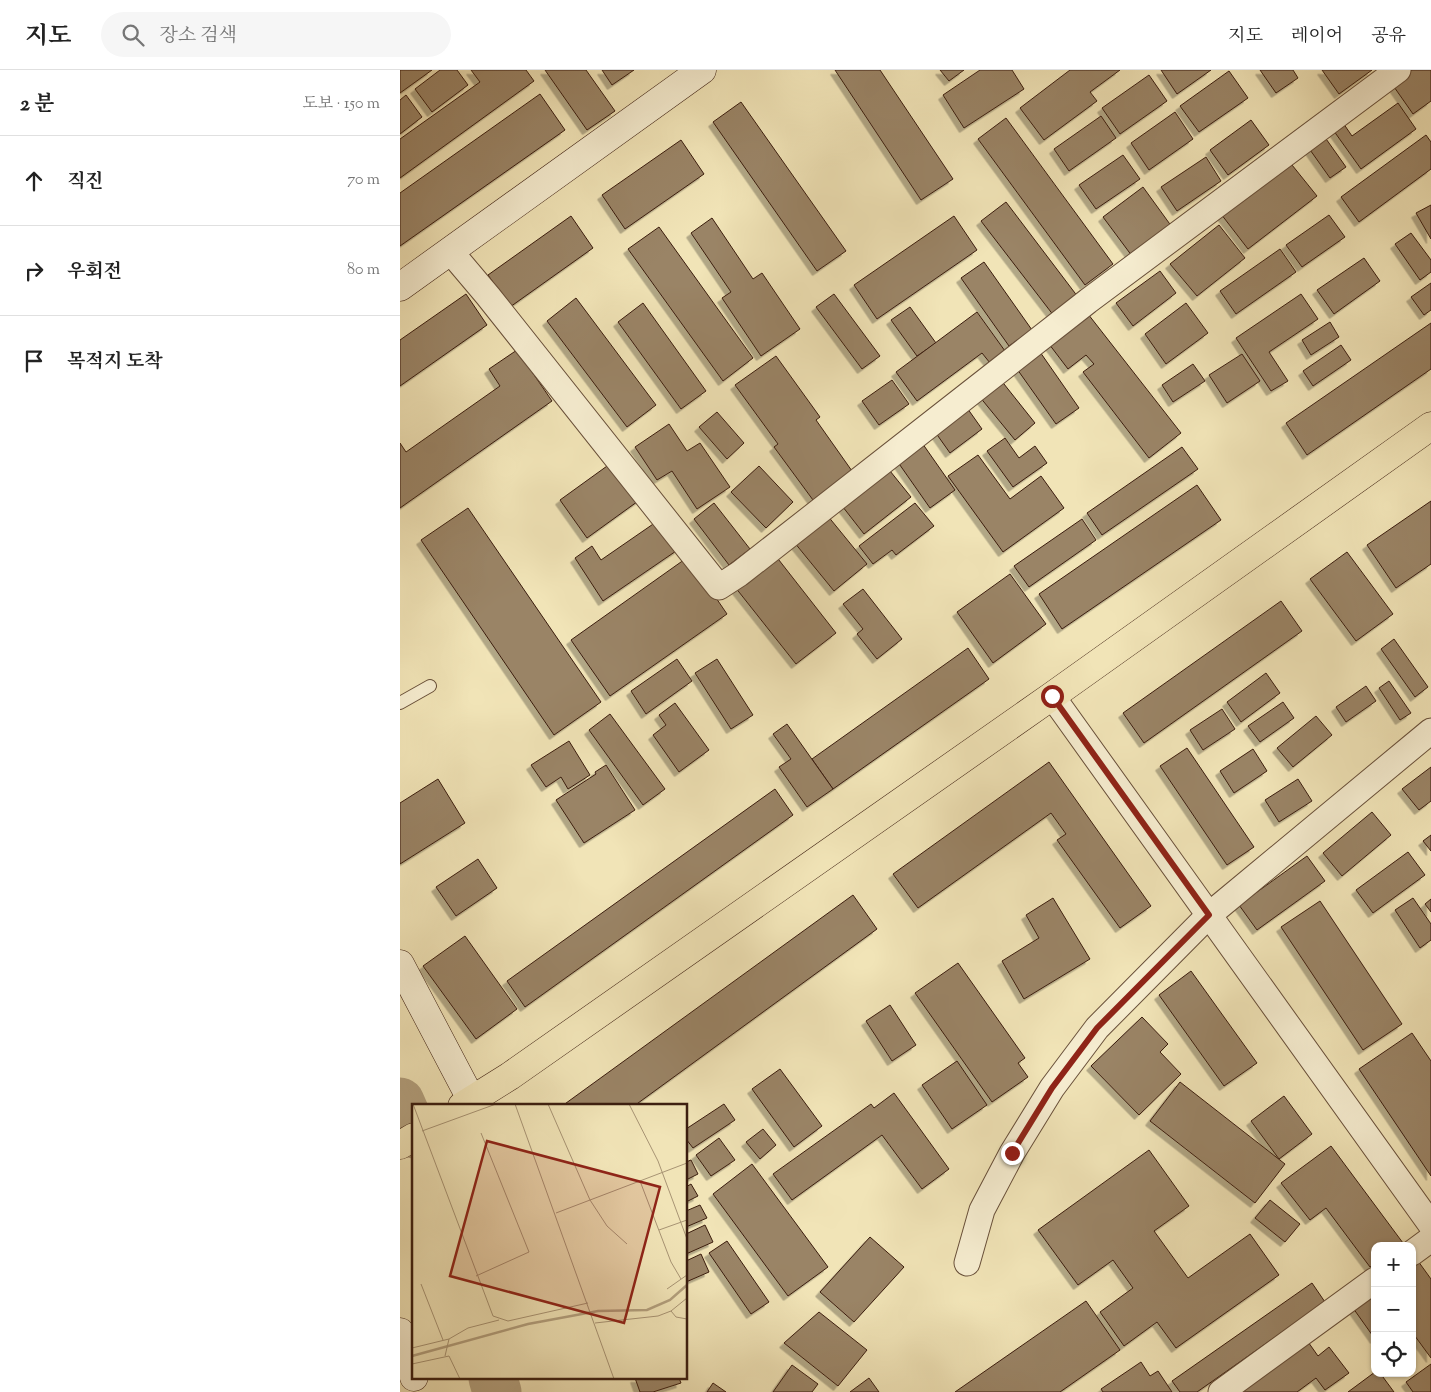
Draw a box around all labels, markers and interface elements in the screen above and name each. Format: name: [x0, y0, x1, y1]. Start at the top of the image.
search box: [101, 12, 451, 57]
text: 지도: [25, 20, 71, 54]
icon: search: [119, 21, 147, 49]
text: 장소 검색: [159, 23, 237, 50]
text: 지도: [1228, 24, 1263, 50]
text: 레이어: [1291, 24, 1343, 50]
text: 공유: [1371, 24, 1406, 50]
text: 2 분: [20, 90, 55, 120]
text: 도보 · 150 m: [302, 93, 380, 116]
icon: ahead: [20, 167, 48, 195]
text: 직진: [67, 169, 104, 196]
text: 70 m: [347, 169, 380, 192]
icon: right: [20, 257, 48, 285]
text: 우회전: [67, 259, 122, 286]
text: 80 m: [347, 259, 380, 282]
icon: arrive: [20, 347, 48, 375]
text: 목적지 도착: [67, 349, 163, 376]
route start: [1041, 685, 1064, 708]
inset map: [412, 1104, 688, 1380]
route end: [1001, 1142, 1024, 1165]
map controls: [1371, 1242, 1416, 1377]
button: +: [1371, 1242, 1416, 1287]
button: −: [1371, 1287, 1416, 1332]
button: locate: [1371, 1332, 1416, 1377]

